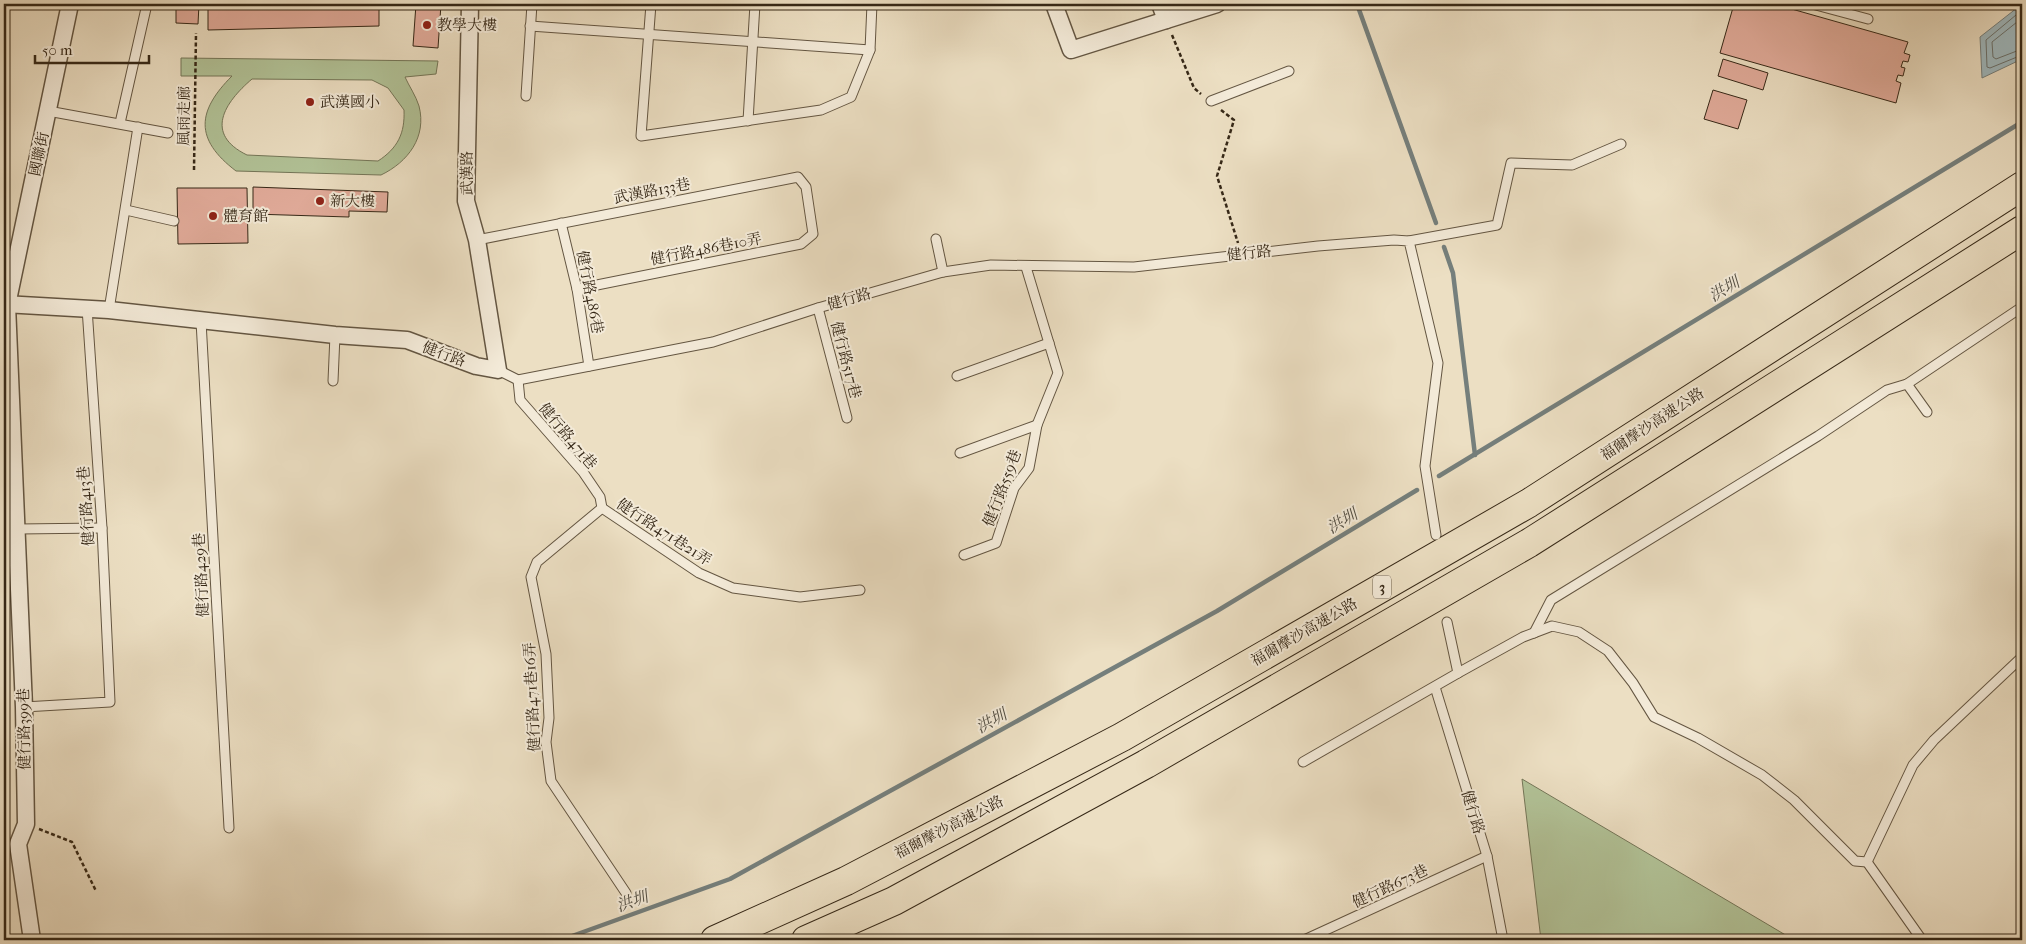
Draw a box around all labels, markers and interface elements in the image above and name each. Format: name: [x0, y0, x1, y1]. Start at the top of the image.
place label: 教學大樓: [437, 16, 497, 34]
marker: 教學大樓: [421, 19, 433, 31]
scale bar: [35, 32, 149, 64]
text: 50 m: [42, 41, 73, 59]
street label: 風雨走廊: [174, 86, 194, 146]
place label: 武漢國小: [320, 93, 380, 111]
marker: 武漢國小: [304, 96, 316, 108]
street label: 國聯街: [26, 130, 52, 178]
street label: 武漢路: [458, 150, 476, 196]
street label: 武漢路133巷: [612, 175, 692, 207]
place label: 新大樓: [330, 192, 375, 210]
marker: 新大樓: [314, 195, 326, 207]
place label: 體育館: [223, 207, 268, 225]
marker: 體育館: [207, 210, 219, 222]
street label: 健行路486巷10弄: [649, 229, 763, 269]
street label: 健行路: [1226, 242, 1272, 264]
street label: 健行路486巷: [573, 249, 607, 335]
water label: 洪圳: [1705, 271, 1745, 305]
street label: 健行路: [825, 284, 873, 314]
street label: 健行路517巷: [827, 319, 865, 401]
street label: 健行路: [420, 338, 468, 370]
street label: 福爾摩沙高速公路: [1597, 384, 1707, 464]
street label: 健行路471巷: [535, 399, 601, 473]
street label: 健行路559巷: [979, 447, 1025, 529]
street label: 健行路413巷: [74, 465, 98, 547]
street label: 健行路471巷21弄: [613, 495, 715, 569]
water label: 洪圳: [1323, 503, 1363, 537]
street label: 健行路429巷: [190, 532, 212, 618]
road number: 3: [1373, 576, 1391, 598]
street label: 福爾摩沙高速公路: [1248, 594, 1360, 670]
street label: 健行路471巷16弄: [520, 642, 544, 752]
street label: 健行路399巷: [14, 688, 34, 770]
water label: 洪圳: [972, 703, 1012, 737]
street label: 健行路: [1458, 788, 1488, 836]
street label: 福爾摩沙高速公路: [891, 792, 1007, 862]
street label: 健行路673巷: [1349, 861, 1431, 911]
water label: 洪圳: [614, 886, 653, 915]

